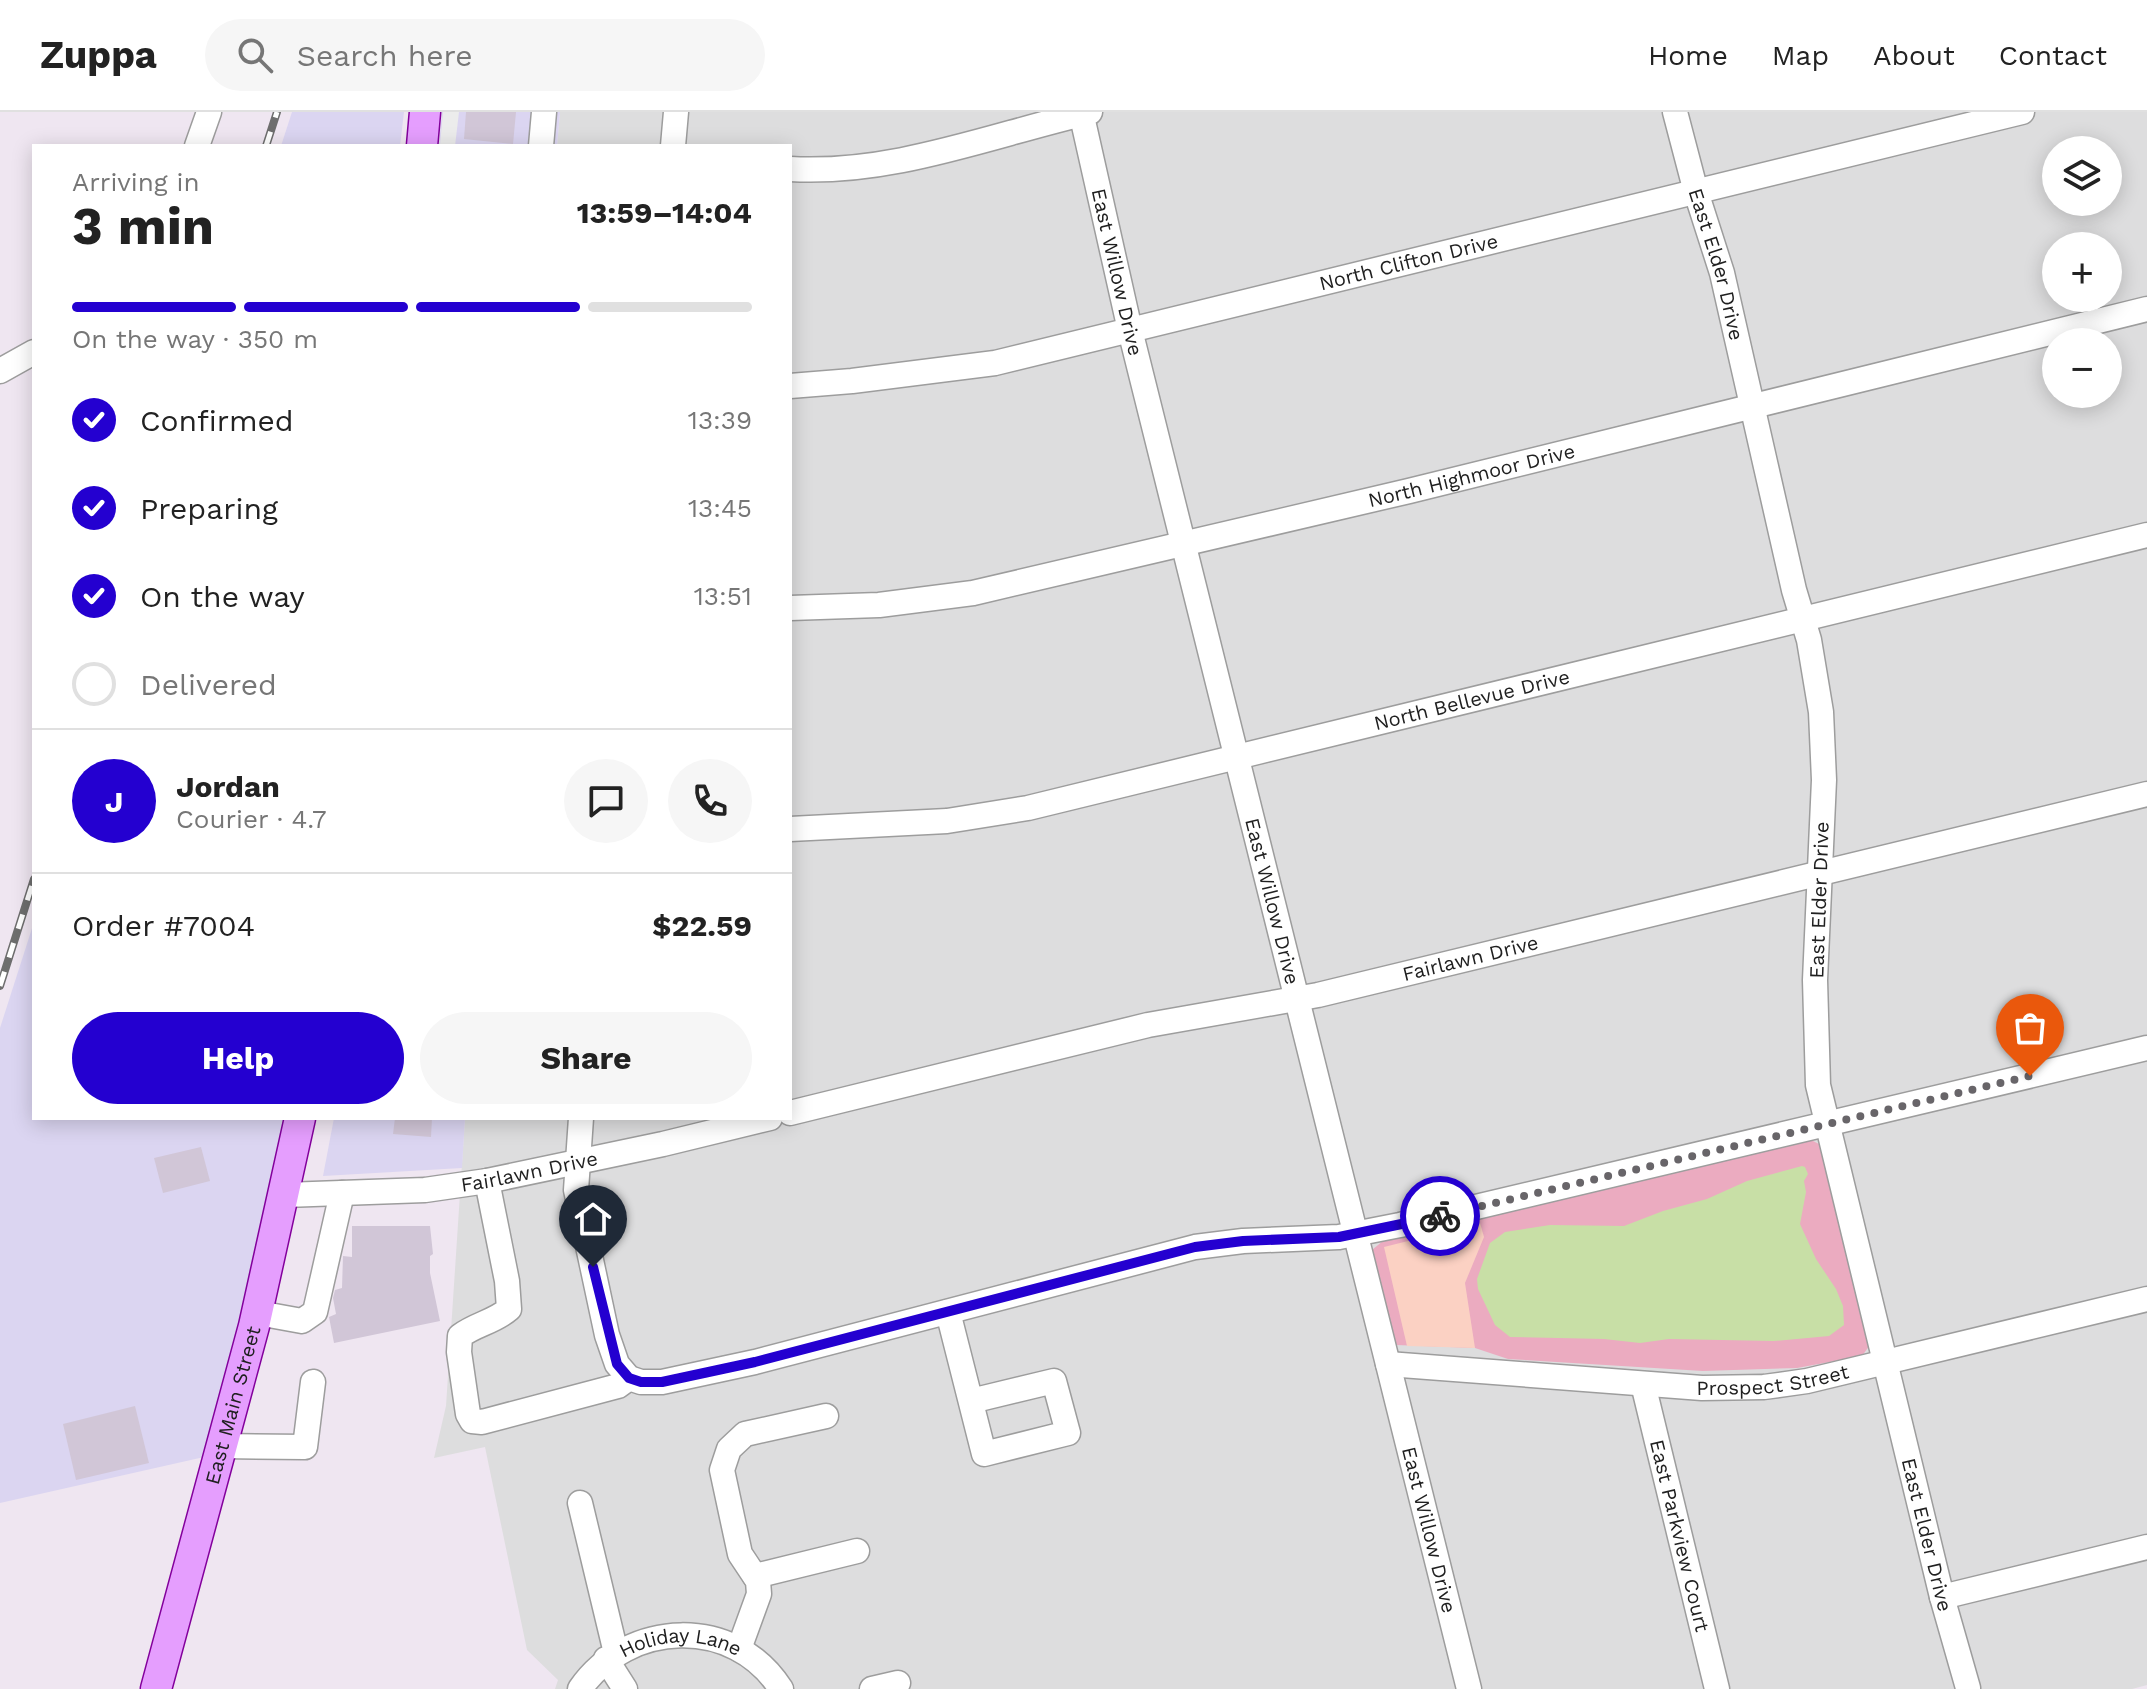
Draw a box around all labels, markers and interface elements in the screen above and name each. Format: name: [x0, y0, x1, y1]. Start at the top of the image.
search box: [205, 19, 765, 91]
text: Zuppa: [40, 33, 157, 77]
icon: search: [233, 33, 277, 77]
text: Search here: [297, 38, 473, 73]
text: Home: [1648, 39, 1728, 72]
text: Map: [1772, 39, 1829, 72]
text: About: [1873, 39, 1955, 72]
text: Contact: [1999, 39, 2107, 72]
map controls: [2042, 136, 2122, 408]
button: layers: [2042, 136, 2122, 216]
text: Arriving in: [72, 167, 200, 197]
street label: East Elder Drive: [1684, 185, 1749, 343]
street label: East Willow Drive: [1087, 186, 1148, 358]
text: 13:59–14:04: [577, 195, 752, 230]
text: 3 min: [72, 196, 214, 257]
street label: North Clifton Drive: [1317, 229, 1500, 295]
button: +: [2042, 232, 2122, 312]
text: On the way · 350 m: [72, 324, 318, 354]
button: −: [2042, 328, 2122, 408]
icon: check: [72, 398, 116, 442]
text: Confirmed: [140, 403, 294, 438]
text: 13:39: [688, 405, 752, 435]
street label: North Highmoor Drive: [1366, 439, 1577, 512]
icon: check: [72, 486, 116, 530]
text: Preparing: [140, 491, 278, 526]
text: 13:45: [688, 493, 752, 523]
icon: check: [72, 574, 116, 618]
text: On the way: [140, 579, 305, 614]
text: 13:51: [694, 581, 752, 611]
street label: North Bellevue Drive: [1371, 664, 1572, 735]
text: Delivered: [140, 667, 277, 702]
button: chat: [564, 759, 648, 843]
button: phone: [668, 759, 752, 843]
text: Jordan: [176, 769, 280, 804]
text: J: [105, 784, 123, 819]
text: Courier · 4.7: [176, 804, 326, 834]
street label: East Willow Drive: [1240, 815, 1305, 987]
street label: East Elder Drive: [1804, 821, 1834, 979]
text: Order #7004: [72, 908, 255, 943]
text: $22.59: [652, 908, 752, 943]
street label: Fairlawn Drive: [1400, 930, 1541, 986]
pin: [1996, 994, 2064, 1076]
icon: bag: [2008, 1006, 2052, 1050]
button: Help: [72, 1012, 404, 1104]
button: Share: [420, 1012, 752, 1104]
street label: Fairlawn Drive: [459, 1146, 600, 1197]
courier: [1400, 1176, 1480, 1256]
pin: [559, 1185, 627, 1267]
icon: bike: [1418, 1194, 1462, 1238]
icon: home: [571, 1197, 615, 1241]
street label: East Main Street: [200, 1323, 266, 1487]
street label: Prospect Street: [1696, 1359, 1852, 1400]
street label: East Parkview Court: [1645, 1437, 1715, 1635]
street label: East Willow Drive: [1397, 1444, 1462, 1616]
street label: East Elder Drive: [1897, 1455, 1957, 1614]
street label: Holiday Lane: [615, 1623, 746, 1662]

